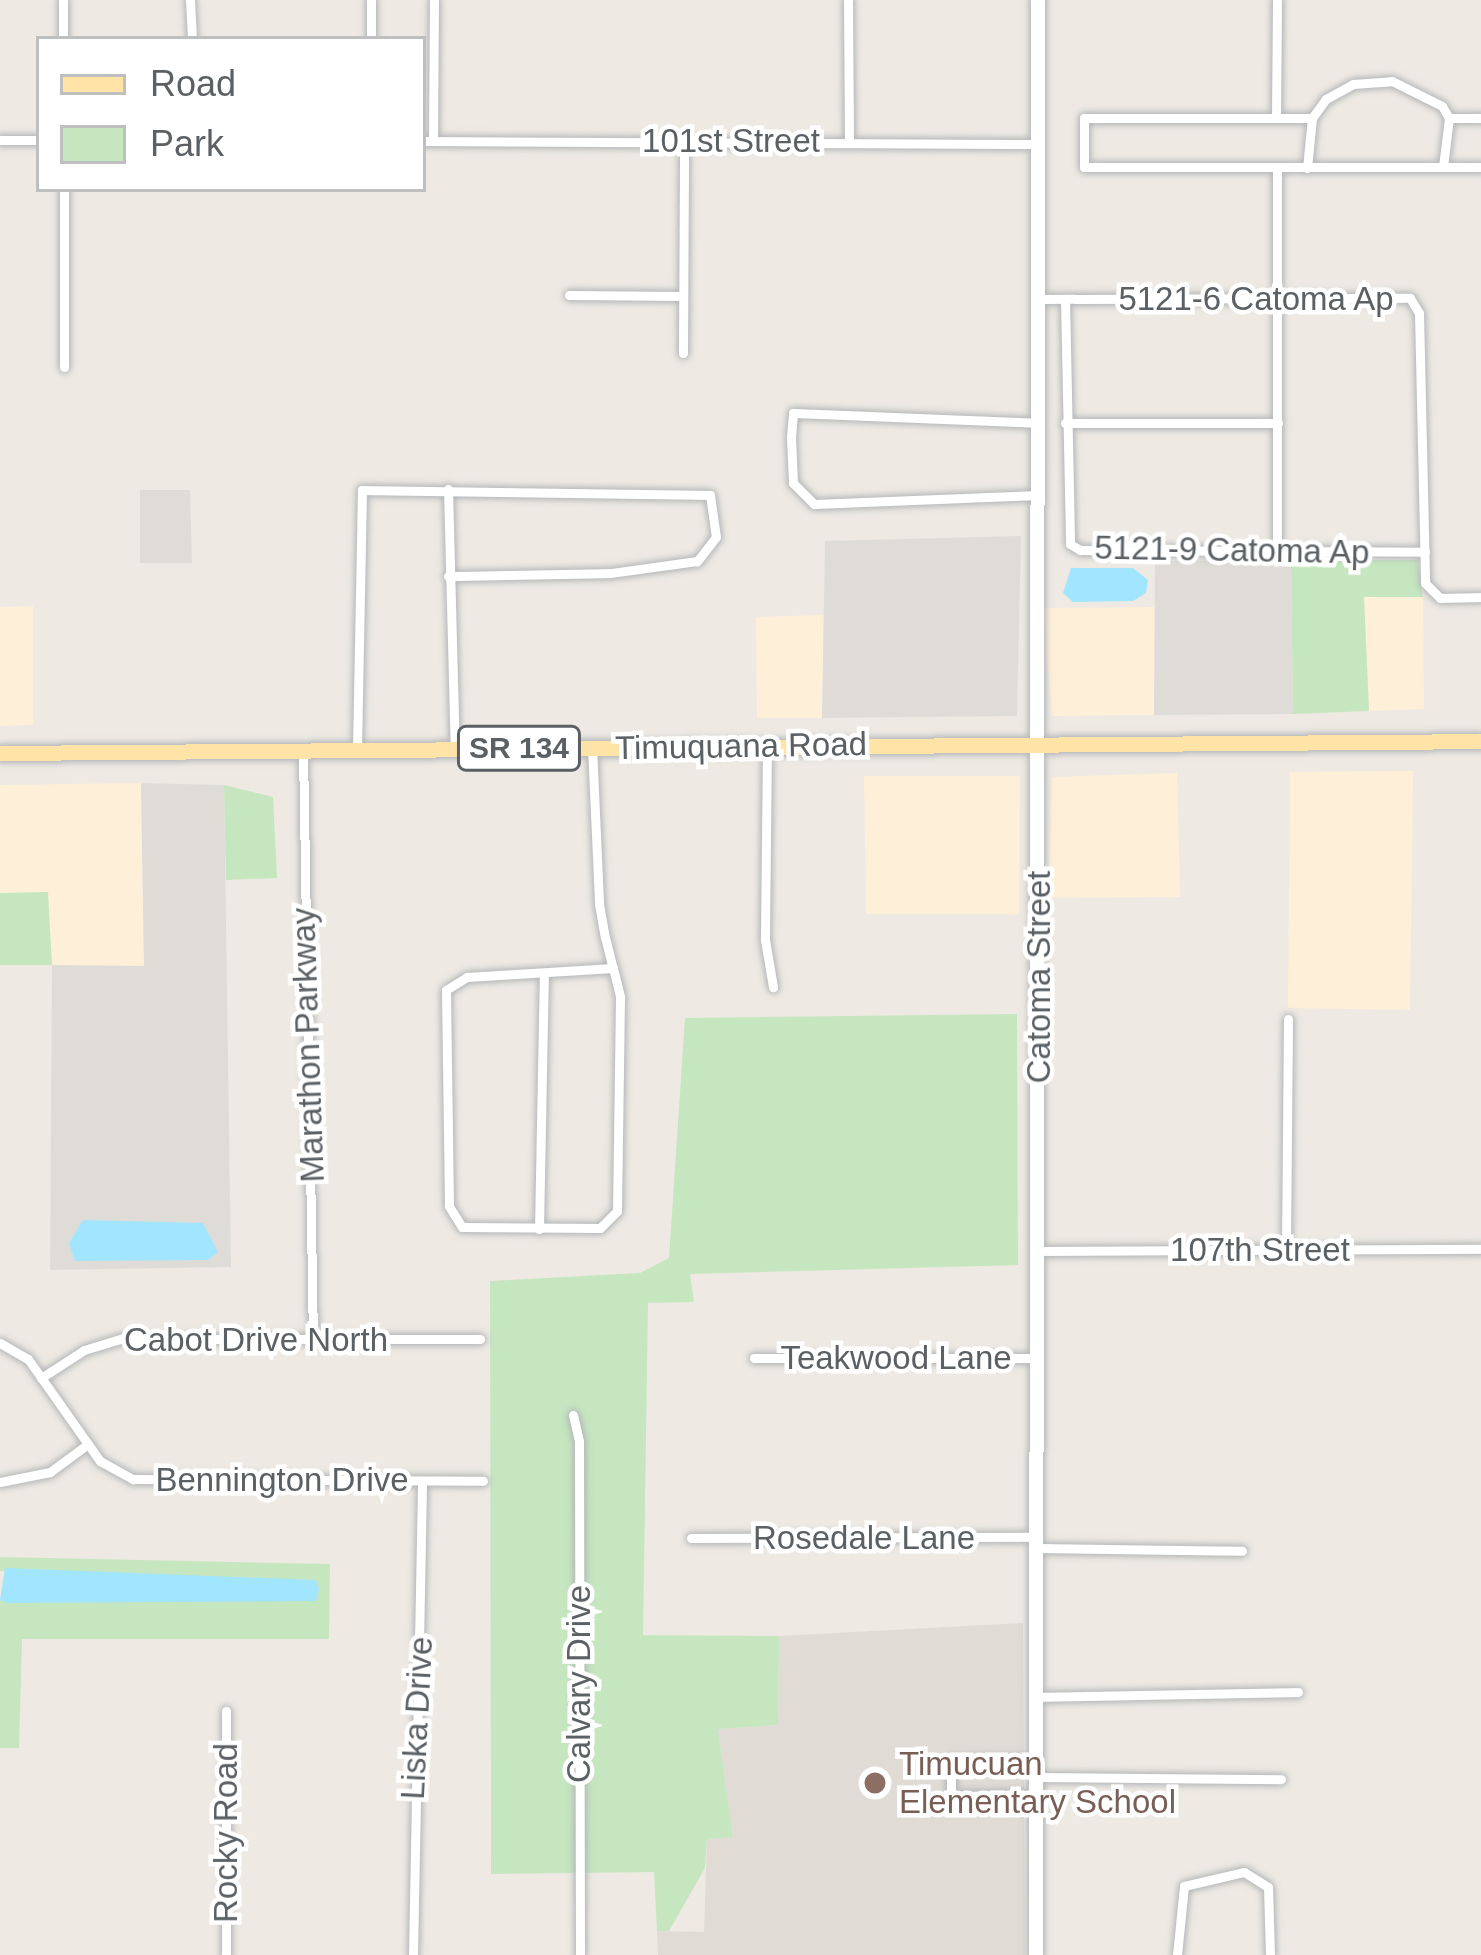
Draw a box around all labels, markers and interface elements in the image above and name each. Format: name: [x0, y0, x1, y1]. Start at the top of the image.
legend: [36, 36, 426, 192]
text: Road: [150, 63, 236, 104]
street label: 101st Street: [642, 121, 820, 161]
text: Park: [150, 123, 224, 164]
street label: 5121-6 Catoma Ap: [1117, 279, 1395, 319]
street label: 5121-9 Catoma Ap: [1093, 528, 1371, 572]
road number: SR 134: [456, 724, 582, 772]
street label: Timuquana Road: [615, 724, 867, 768]
street label: Catoma Street: [1019, 871, 1059, 1083]
street label: Marathon Parkway: [283, 907, 333, 1183]
street label: 107th Street: [1170, 1230, 1350, 1270]
street label: Cabot Drive North: [124, 1320, 388, 1360]
street label: Teakwood Lane: [780, 1338, 1012, 1378]
street label: Bennington Drive: [155, 1460, 409, 1500]
street label: Rosedale Lane: [753, 1518, 975, 1558]
street label: Calvary Drive: [559, 1585, 599, 1783]
street label: Liska Drive: [393, 1635, 441, 1801]
street label: Rocky Road: [206, 1743, 246, 1923]
place label: Timucuan Elementary School: [899, 1744, 1176, 1822]
marker: Timucuan Elementary School: [862, 1770, 888, 1796]

